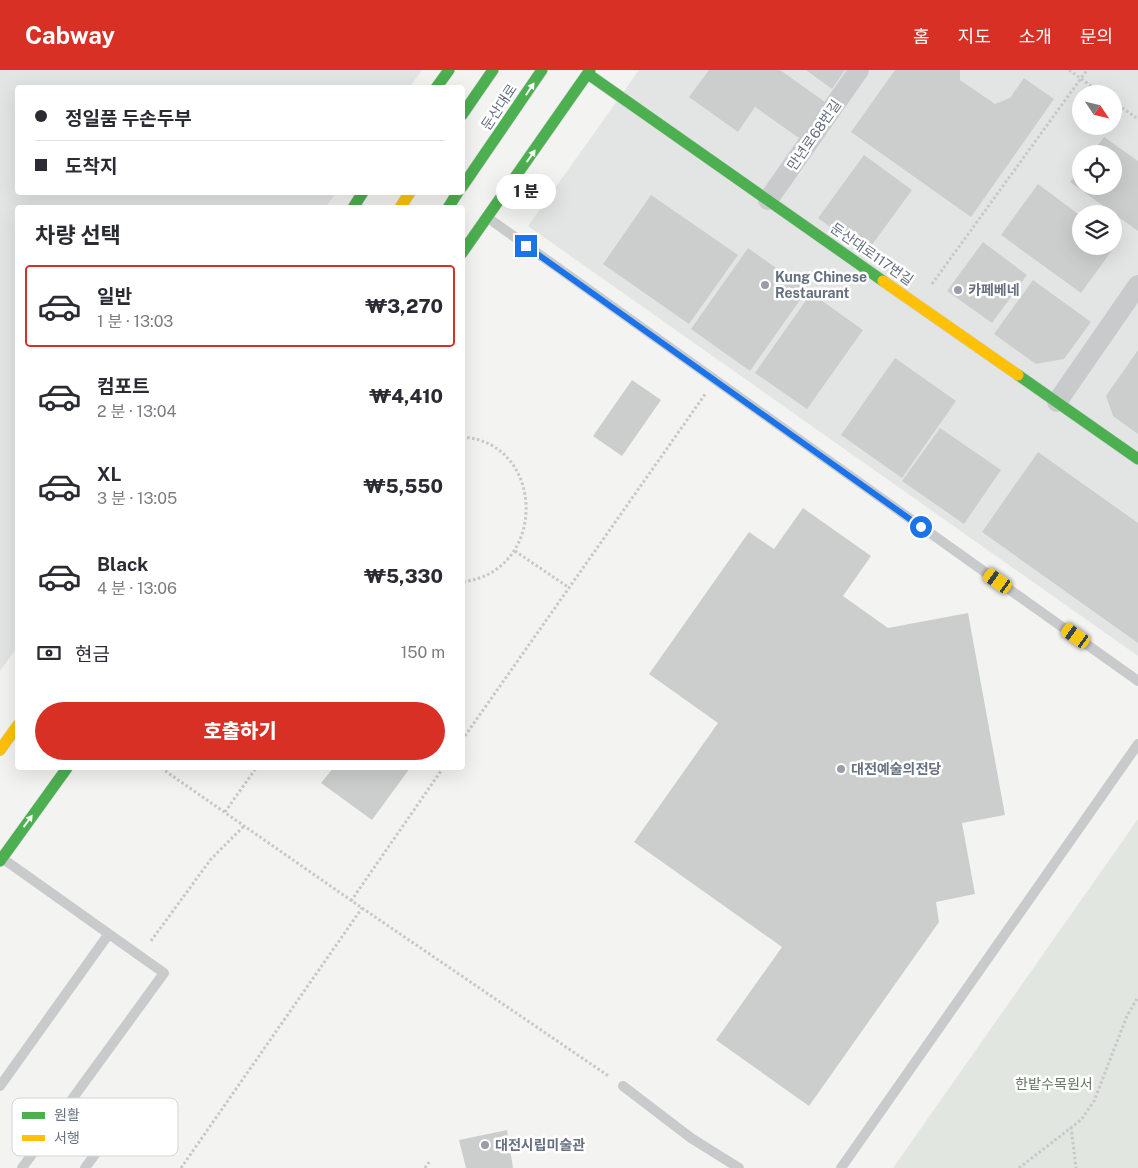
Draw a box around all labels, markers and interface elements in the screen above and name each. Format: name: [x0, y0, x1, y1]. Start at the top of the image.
text: Cabway: [25, 21, 115, 49]
text: 홈: [913, 26, 930, 47]
text: 지도: [958, 26, 991, 47]
text: 소개: [1019, 26, 1052, 47]
text: 문의: [1080, 26, 1113, 47]
street label: 둔산대로: [478, 81, 520, 133]
one-way arrow: [525, 82, 535, 95]
north arrow: [1072, 85, 1122, 135]
map controls: [1072, 85, 1122, 255]
street label: 만년로68번길: [784, 97, 844, 173]
text: 정일품 두손두부: [65, 107, 192, 129]
button: locate: [1072, 145, 1122, 195]
one-way arrow: [526, 149, 536, 163]
text: 도착지: [65, 155, 117, 177]
callout: 1 분: [496, 174, 556, 208]
text: 1 분: [513, 182, 539, 201]
button: layers: [1072, 205, 1122, 255]
street label: 둔산대로117번길: [828, 220, 916, 288]
text: 차량 선택: [35, 222, 121, 248]
route end: [515, 235, 537, 257]
place label: Kung Chinese Restaurant: [775, 269, 867, 301]
marker: Kung Chinese Restaurant: [759, 279, 771, 291]
place label: 카페베네: [968, 282, 1020, 298]
icon: car: [37, 284, 82, 329]
marker: 카페베네: [952, 284, 964, 296]
text: 일반: [97, 285, 132, 307]
text: ₩3,270: [365, 295, 443, 317]
text: 1 분 · 13:03: [97, 312, 173, 331]
icon: car: [37, 374, 82, 419]
text: 컴포트: [97, 375, 149, 397]
text: ₩4,410: [369, 385, 443, 407]
text: 2 분 · 13:04: [97, 402, 177, 421]
text: XL: [97, 463, 122, 485]
icon: car: [37, 464, 82, 509]
text: ₩5,550: [364, 475, 443, 497]
text: 3 분 · 13:05: [97, 489, 177, 508]
route start: [910, 516, 932, 538]
text: Black: [97, 553, 148, 575]
icon: car: [37, 554, 82, 599]
text: ₩5,330: [364, 565, 443, 587]
car: [981, 566, 1014, 596]
text: 4 분 · 13:06: [97, 579, 177, 598]
car: [1059, 621, 1092, 651]
icon: cash: [35, 639, 63, 667]
text: 현금: [75, 643, 110, 665]
text: 150 m: [401, 643, 445, 662]
button: 호출하기: [35, 702, 445, 760]
place label: 대전예술의전당: [851, 761, 941, 777]
marker: 대전예술의전당: [835, 763, 847, 775]
one-way arrow: [23, 814, 33, 828]
park label: 한밭수목원서: [1015, 1076, 1093, 1092]
legend: [12, 1098, 178, 1156]
text: 원활: [54, 1107, 80, 1123]
text: 서행: [54, 1130, 80, 1146]
place label: 대전시립미술관: [495, 1137, 585, 1153]
marker: 대전시립미술관: [479, 1139, 491, 1151]

